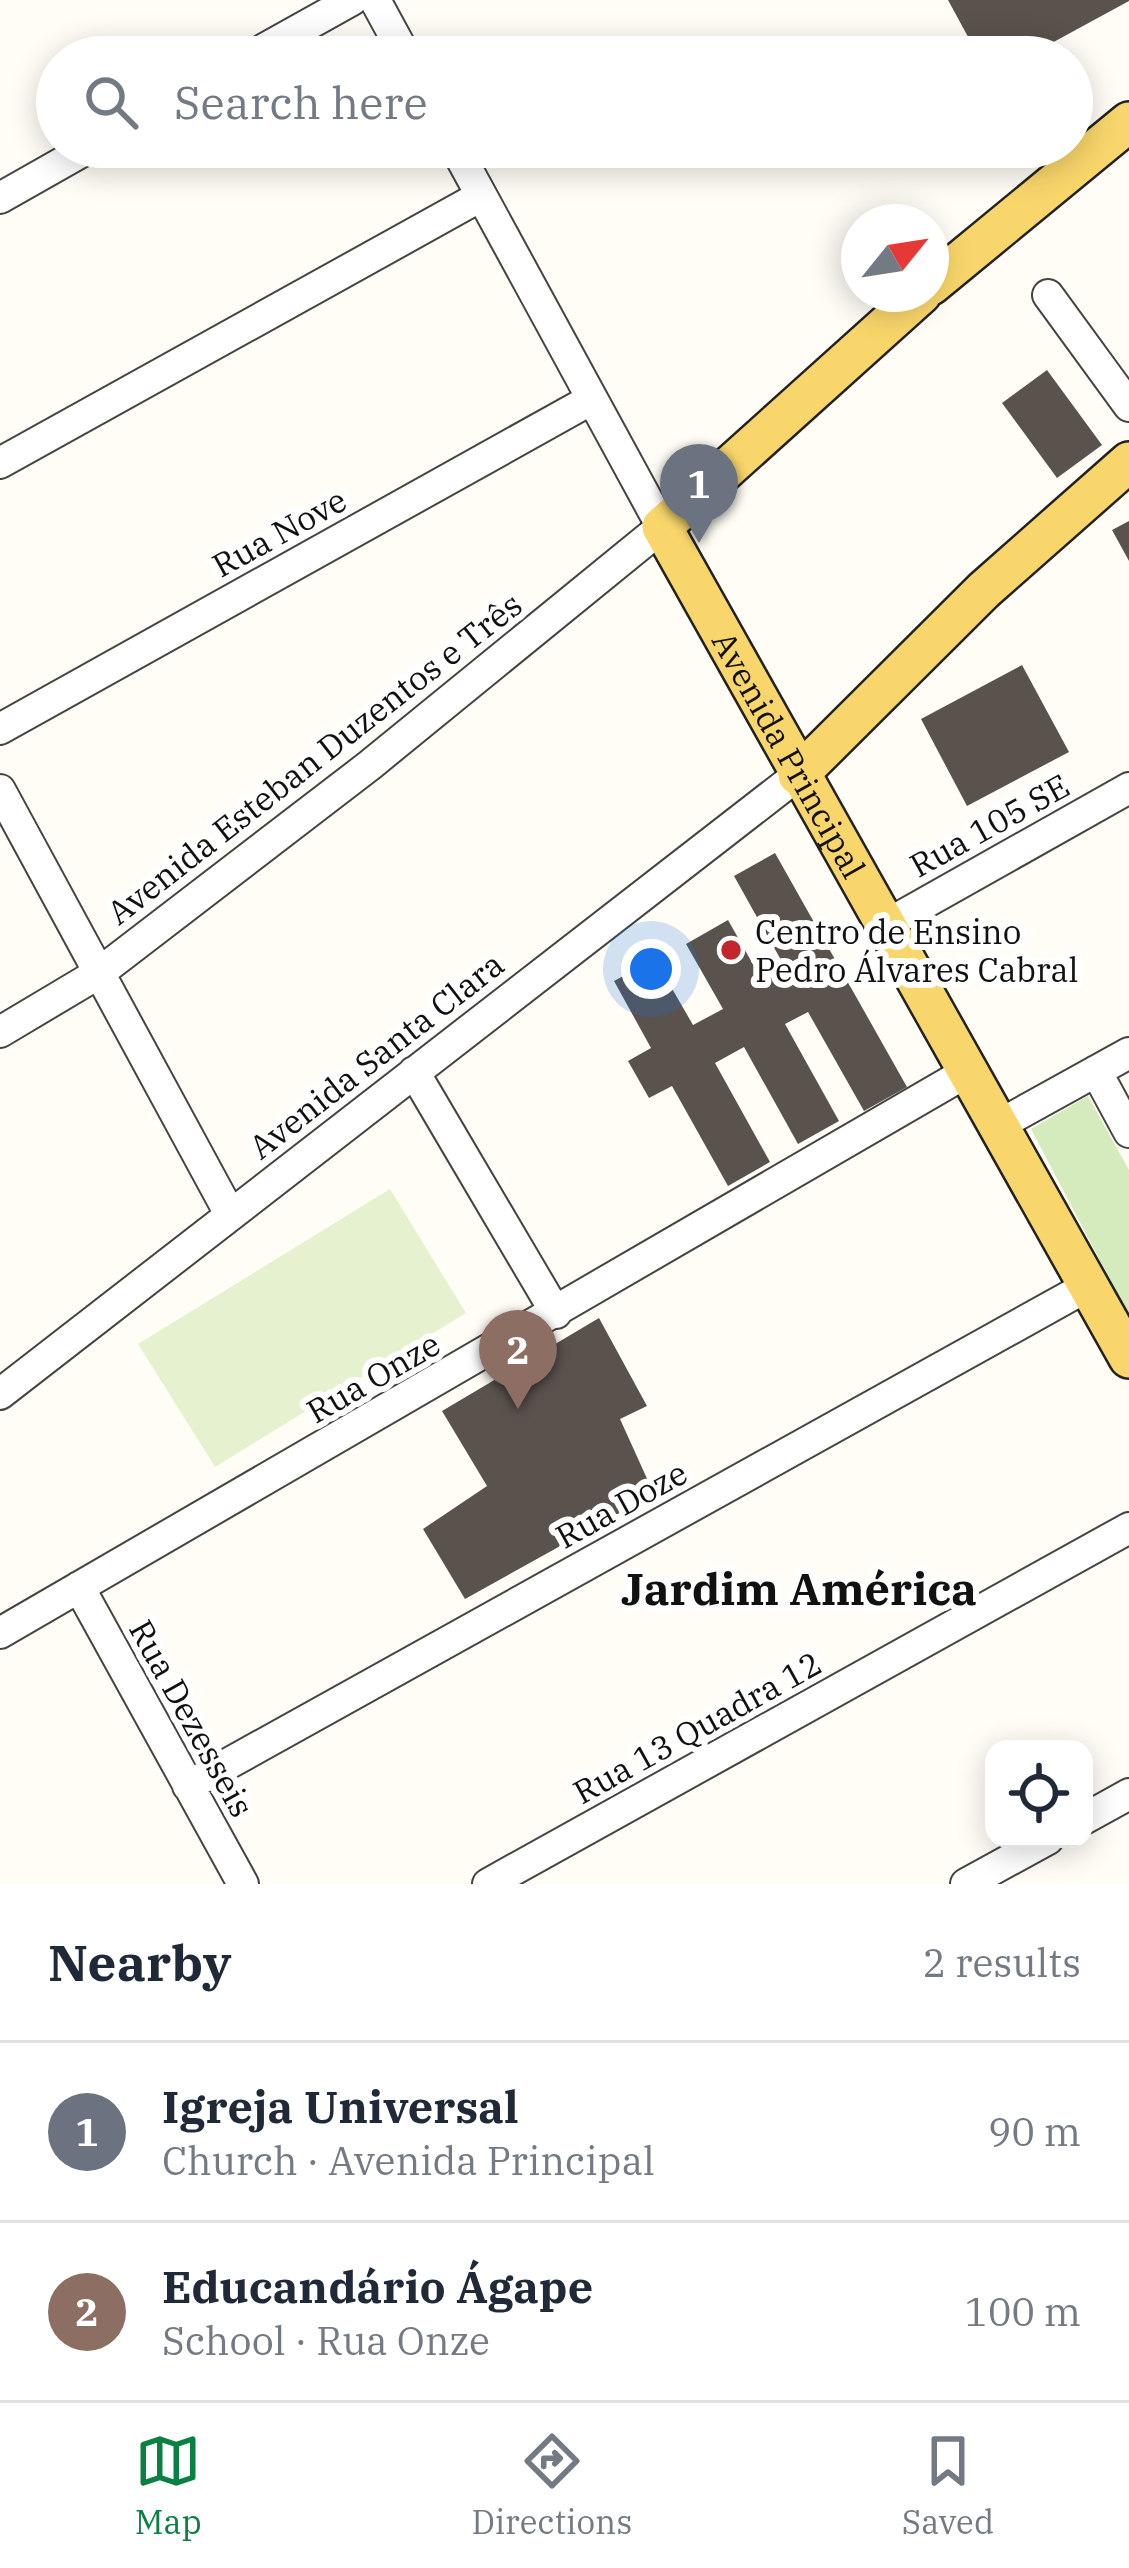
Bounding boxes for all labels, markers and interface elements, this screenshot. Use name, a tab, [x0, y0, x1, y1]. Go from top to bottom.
search box	[36, 36, 1093, 168]
icon: search	[78, 69, 144, 135]
text: Search here	[174, 73, 428, 131]
north arrow	[841, 204, 949, 312]
pin: 1	[660, 444, 738, 543]
street label: Rua Nove	[204, 478, 354, 586]
street label: Avenida Esteban Duzentos e Três	[98, 583, 530, 933]
street label: Avenida Principal	[703, 623, 876, 885]
street label: Rua 105 SE	[902, 764, 1076, 886]
place label: Centro de Ensino Pedro Álvares Cabral	[755, 910, 1078, 991]
marker: Centro de Ensino Pedro Álvares Cabral	[718, 937, 744, 963]
your location	[621, 939, 681, 999]
street label: Avenida Santa Clara	[240, 942, 512, 1168]
pin: 2	[479, 1310, 557, 1409]
street label: Rua Onze	[299, 1322, 447, 1432]
street label: Rua Doze	[548, 1450, 694, 1558]
district label: Jardim América	[621, 1559, 977, 1617]
street label: Rua Dezesseis	[120, 1612, 264, 1824]
street label: Rua 13 Quadra 12	[565, 1641, 829, 1813]
map controls	[985, 1740, 1093, 1848]
button: locate	[985, 1740, 1093, 1848]
text: Nearby	[48, 1929, 232, 1995]
text: 2 results	[923, 1937, 1081, 1988]
text: Igreja Universal	[162, 2077, 519, 2135]
text: 1	[75, 2106, 99, 2157]
text: 90 m	[988, 2106, 1081, 2157]
text: Church · Avenida Principal	[162, 2135, 655, 2186]
text: Educandário Ágape	[162, 2257, 593, 2315]
text: 2	[75, 2286, 99, 2337]
text: 100 m	[965, 2286, 1081, 2337]
text: School · Rua Onze	[162, 2315, 490, 2366]
tab: Map	[135, 2428, 202, 2543]
tab: Directions	[471, 2428, 632, 2543]
tab: Saved	[902, 2428, 994, 2543]

